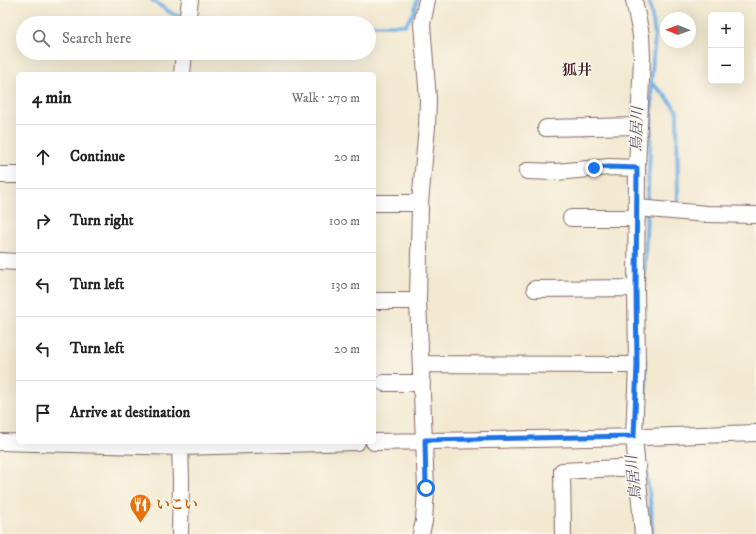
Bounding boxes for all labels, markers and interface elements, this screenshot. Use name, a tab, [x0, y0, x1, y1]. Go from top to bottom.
north arrow	[660, 12, 696, 48]
map controls	[708, 12, 744, 84]
button: +	[708, 12, 744, 48]
search box	[16, 16, 376, 60]
icon: search	[30, 27, 52, 49]
text: Search here	[62, 29, 131, 48]
button: −	[708, 48, 744, 84]
district label: 狐井	[562, 61, 592, 80]
text: 4 min	[32, 87, 71, 109]
text: Walk · 270 m	[292, 90, 360, 106]
water label: 鳥居川	[627, 104, 647, 152]
icon: ahead	[32, 146, 54, 168]
text: Continue	[70, 147, 125, 166]
text: 20 m	[334, 149, 360, 165]
route end	[585, 159, 603, 177]
icon: right	[32, 210, 54, 232]
text: Turn right	[70, 211, 133, 230]
text: 100 m	[329, 213, 360, 229]
icon: left	[32, 274, 54, 296]
text: Turn left	[70, 275, 124, 294]
text: 130 m	[331, 277, 360, 293]
icon: left	[32, 338, 54, 360]
text: Turn left	[70, 339, 124, 358]
text: 20 m	[334, 341, 360, 357]
icon: arrive	[32, 402, 54, 424]
text: Arrive at destination	[70, 403, 190, 422]
water label: 鳥居川	[622, 453, 646, 501]
route start	[417, 479, 435, 497]
restaurant icon: いこい	[127, 492, 153, 525]
place label: いこい	[156, 496, 198, 514]

